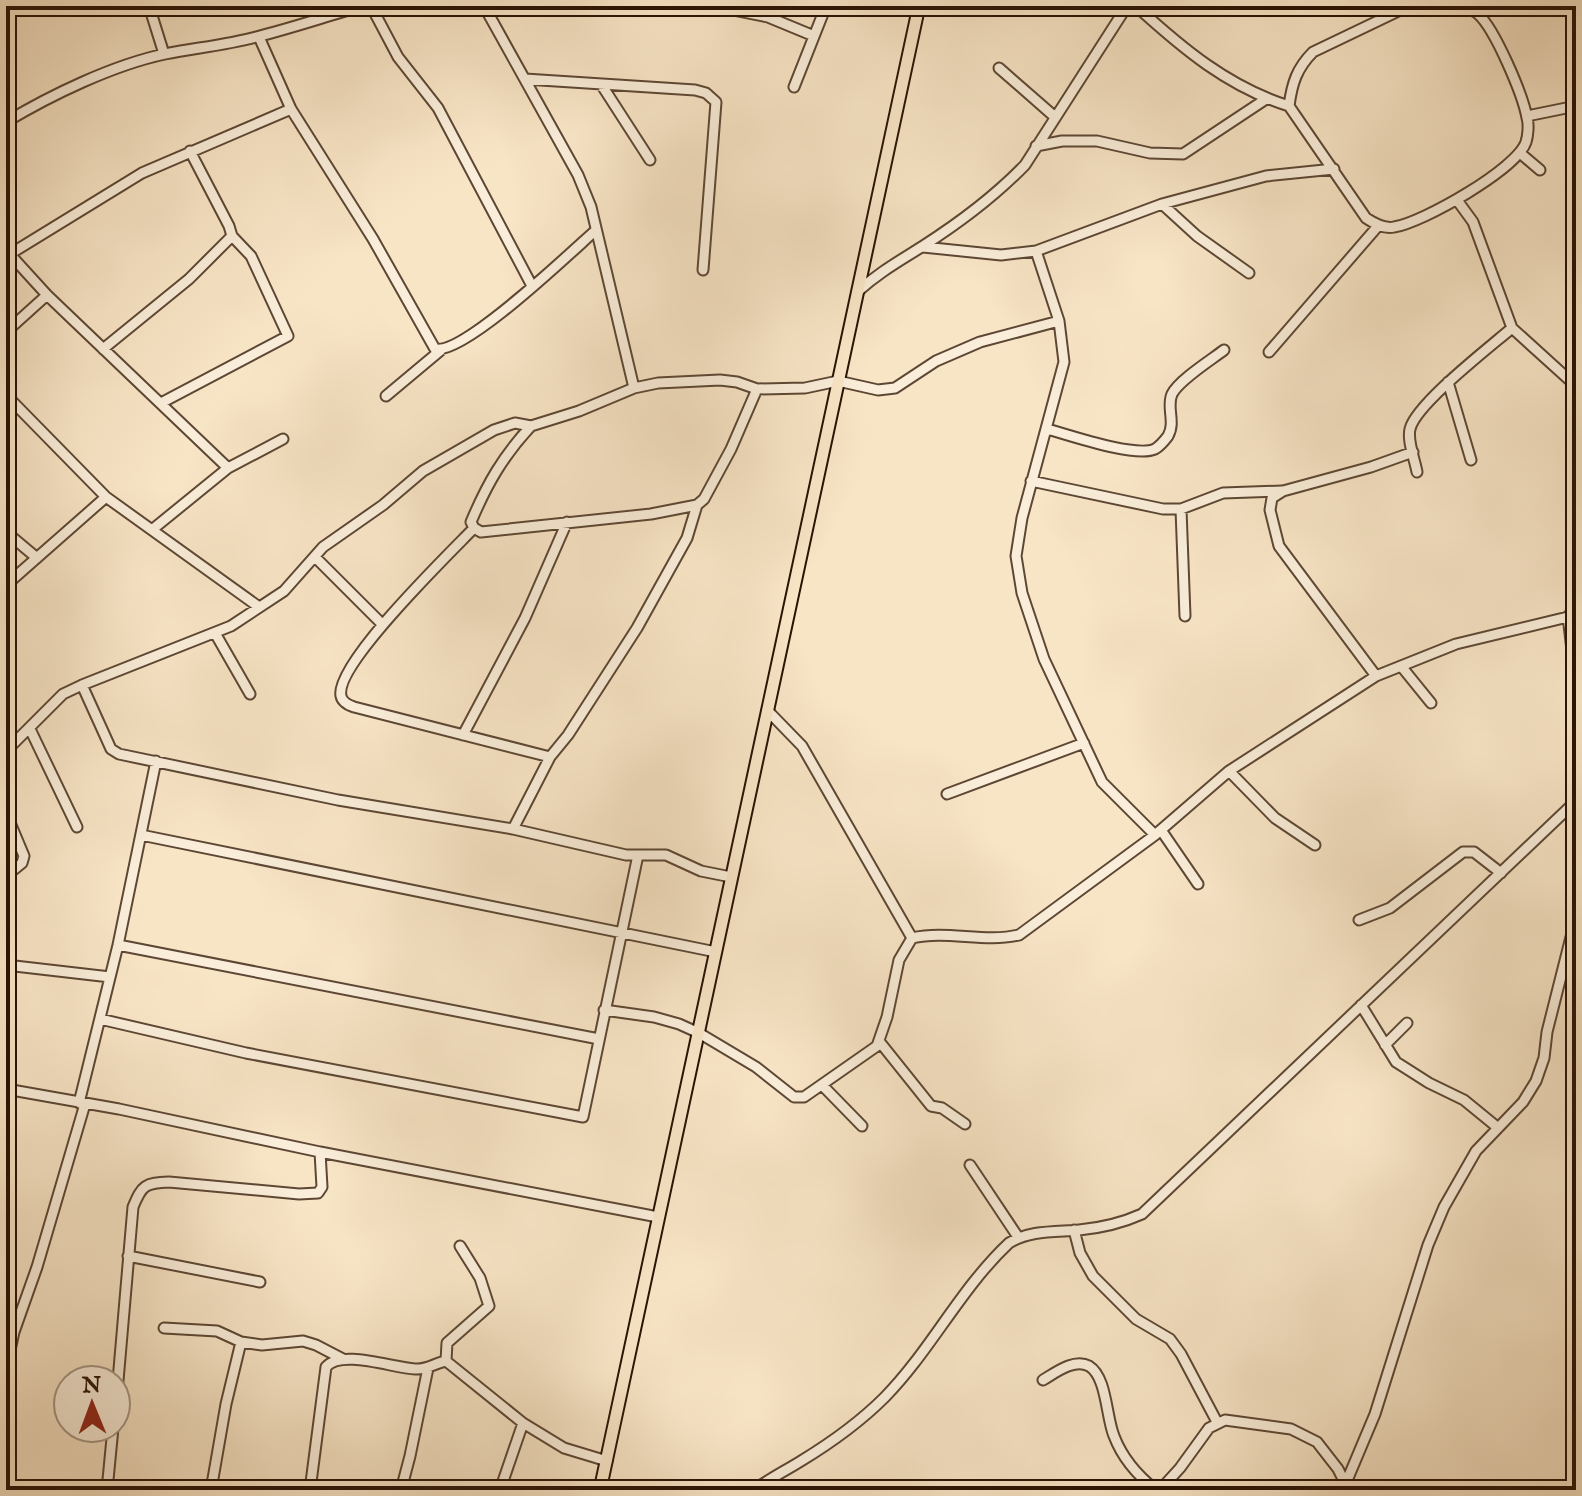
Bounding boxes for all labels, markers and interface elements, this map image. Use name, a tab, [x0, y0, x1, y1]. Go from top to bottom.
north arrow	[52, 1364, 132, 1444]
text: N	[81, 1372, 101, 1400]

